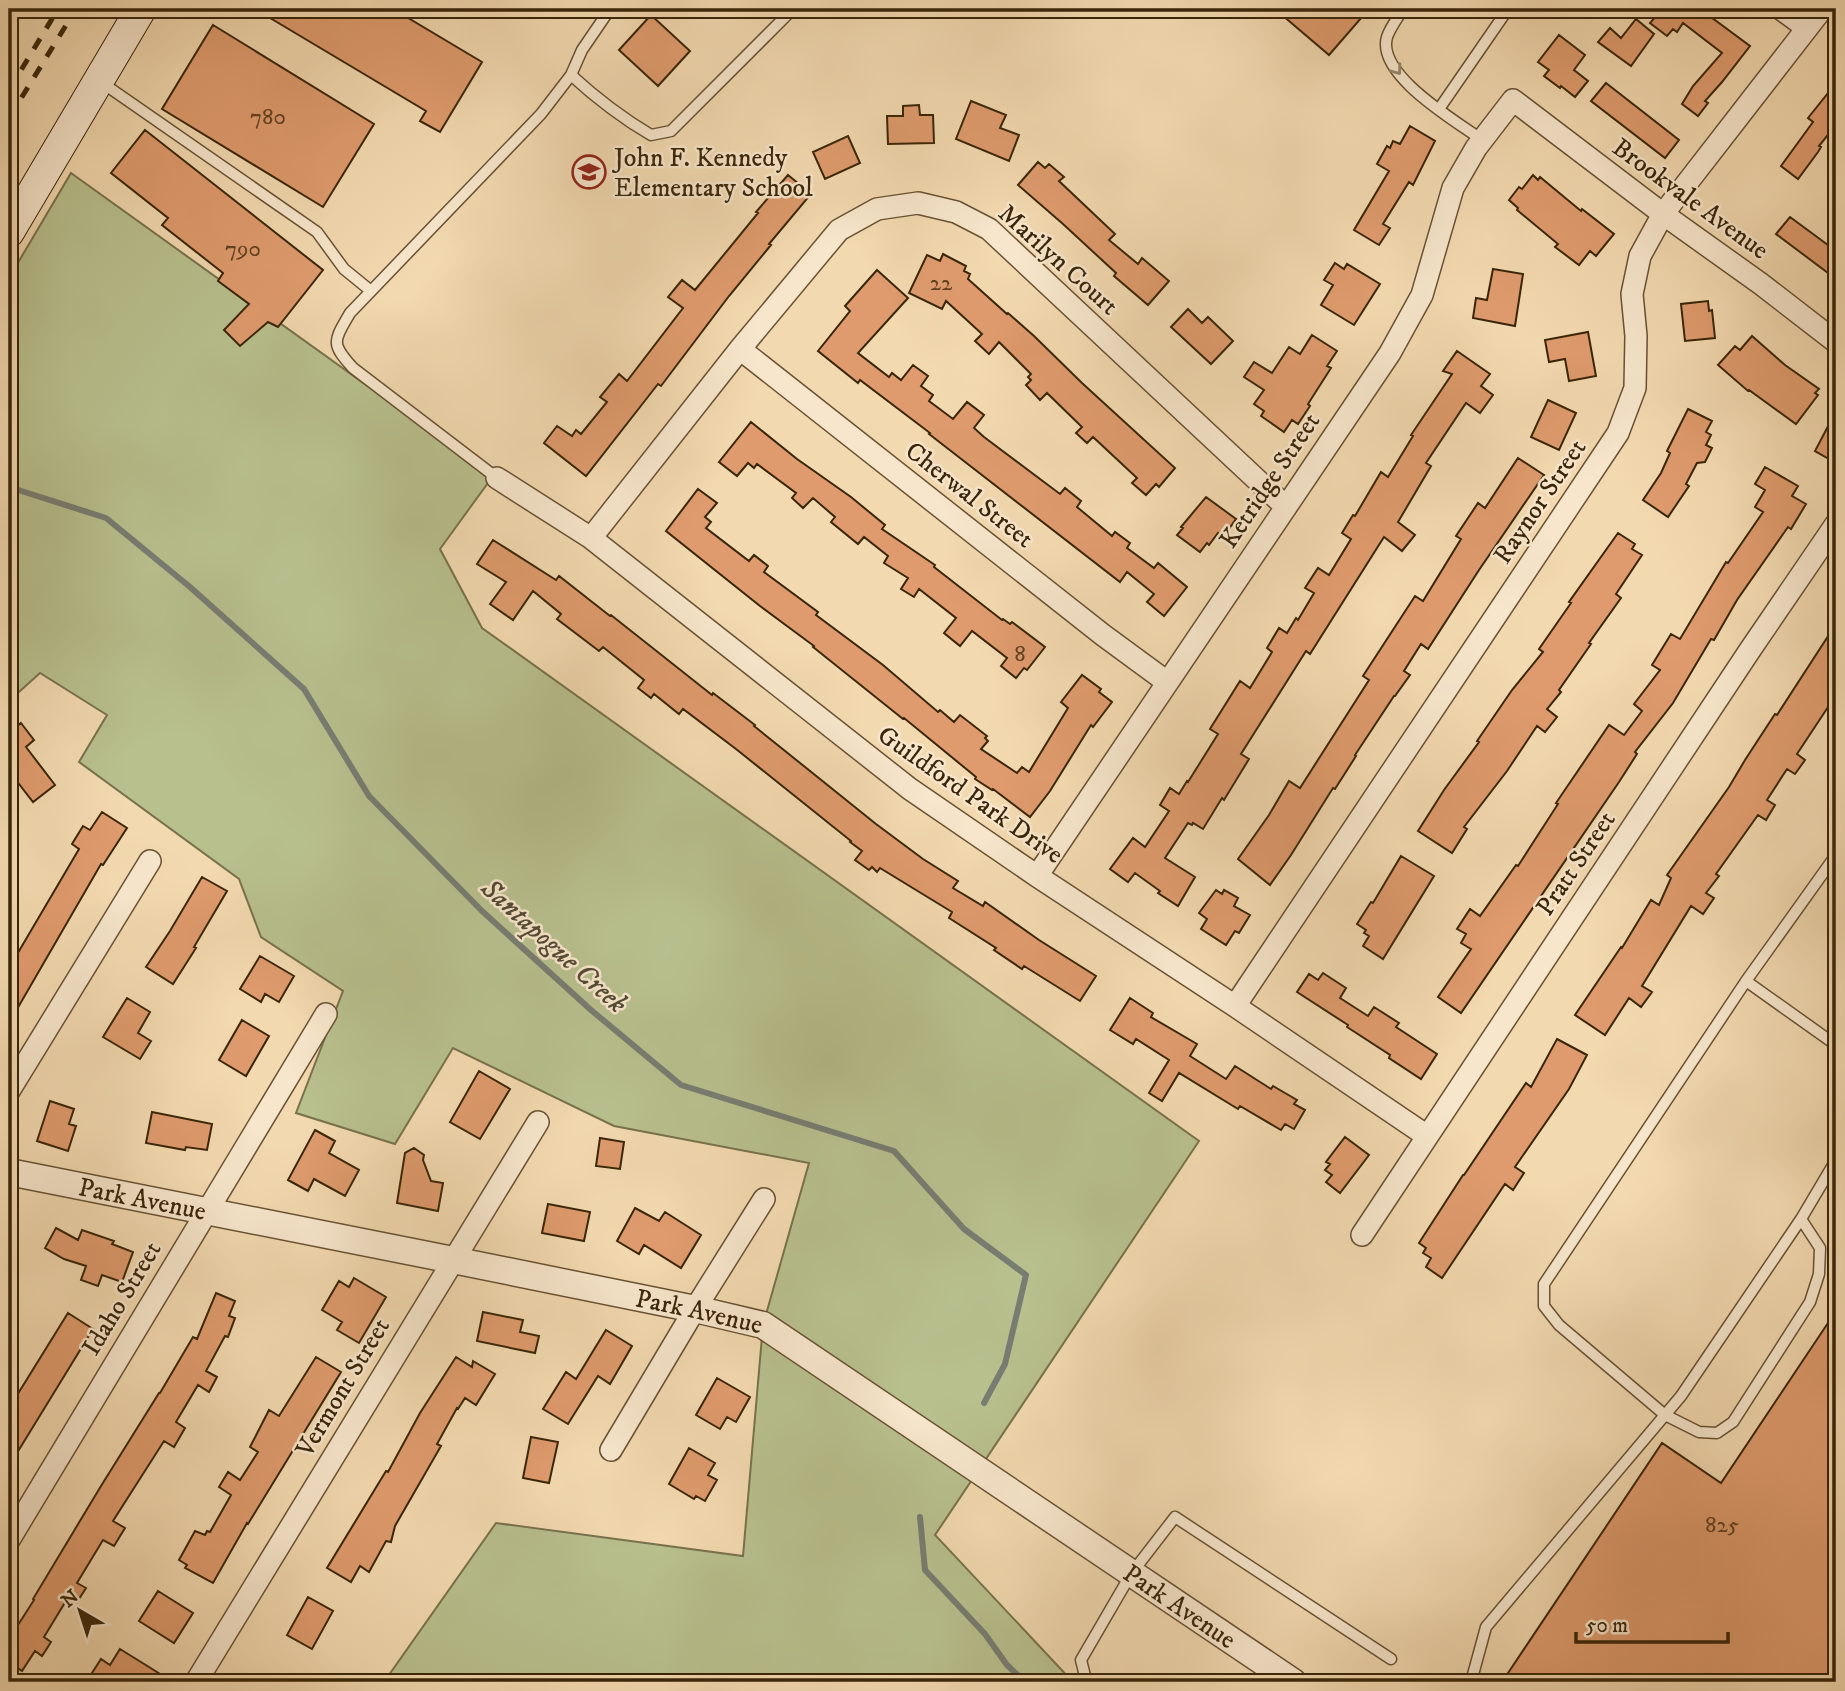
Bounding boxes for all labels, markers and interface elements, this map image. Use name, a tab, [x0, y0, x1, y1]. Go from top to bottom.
one-way arrow	[1389, 62, 1401, 74]
house number: 780	[250, 103, 286, 132]
street label: Brookvale Avenue	[1605, 131, 1775, 267]
place label: John F. Kennedy Elementary School	[612, 142, 813, 205]
school or university icon: John F. Kennedy Elementary School	[570, 153, 608, 191]
street label: Marilyn Court	[991, 197, 1125, 323]
house number: 790	[225, 235, 261, 264]
house number: 22	[930, 269, 953, 298]
street label: Ketridge Street	[1213, 407, 1328, 555]
street label: Raynor Street	[1486, 433, 1594, 570]
street label: Cherwal Street	[898, 435, 1040, 556]
house number: 8	[1014, 640, 1026, 669]
street label: Guildford Park Drive	[871, 719, 1069, 872]
street label: Pratt Street	[1529, 805, 1623, 923]
water label: Santapogue Creek	[473, 871, 635, 1021]
street label: Park Avenue	[76, 1171, 209, 1229]
street label: Idaho Street	[75, 1236, 169, 1362]
street label: Park Avenue	[632, 1282, 766, 1342]
street label: Vermont Street	[288, 1312, 398, 1464]
house number: 825	[1705, 1511, 1739, 1540]
street label: Park Avenue	[1116, 1557, 1242, 1657]
north arrow	[46, 1576, 116, 1646]
text: N	[57, 1585, 84, 1613]
scale bar	[1576, 1600, 1728, 1644]
text: 50 m	[1586, 1613, 1628, 1639]

